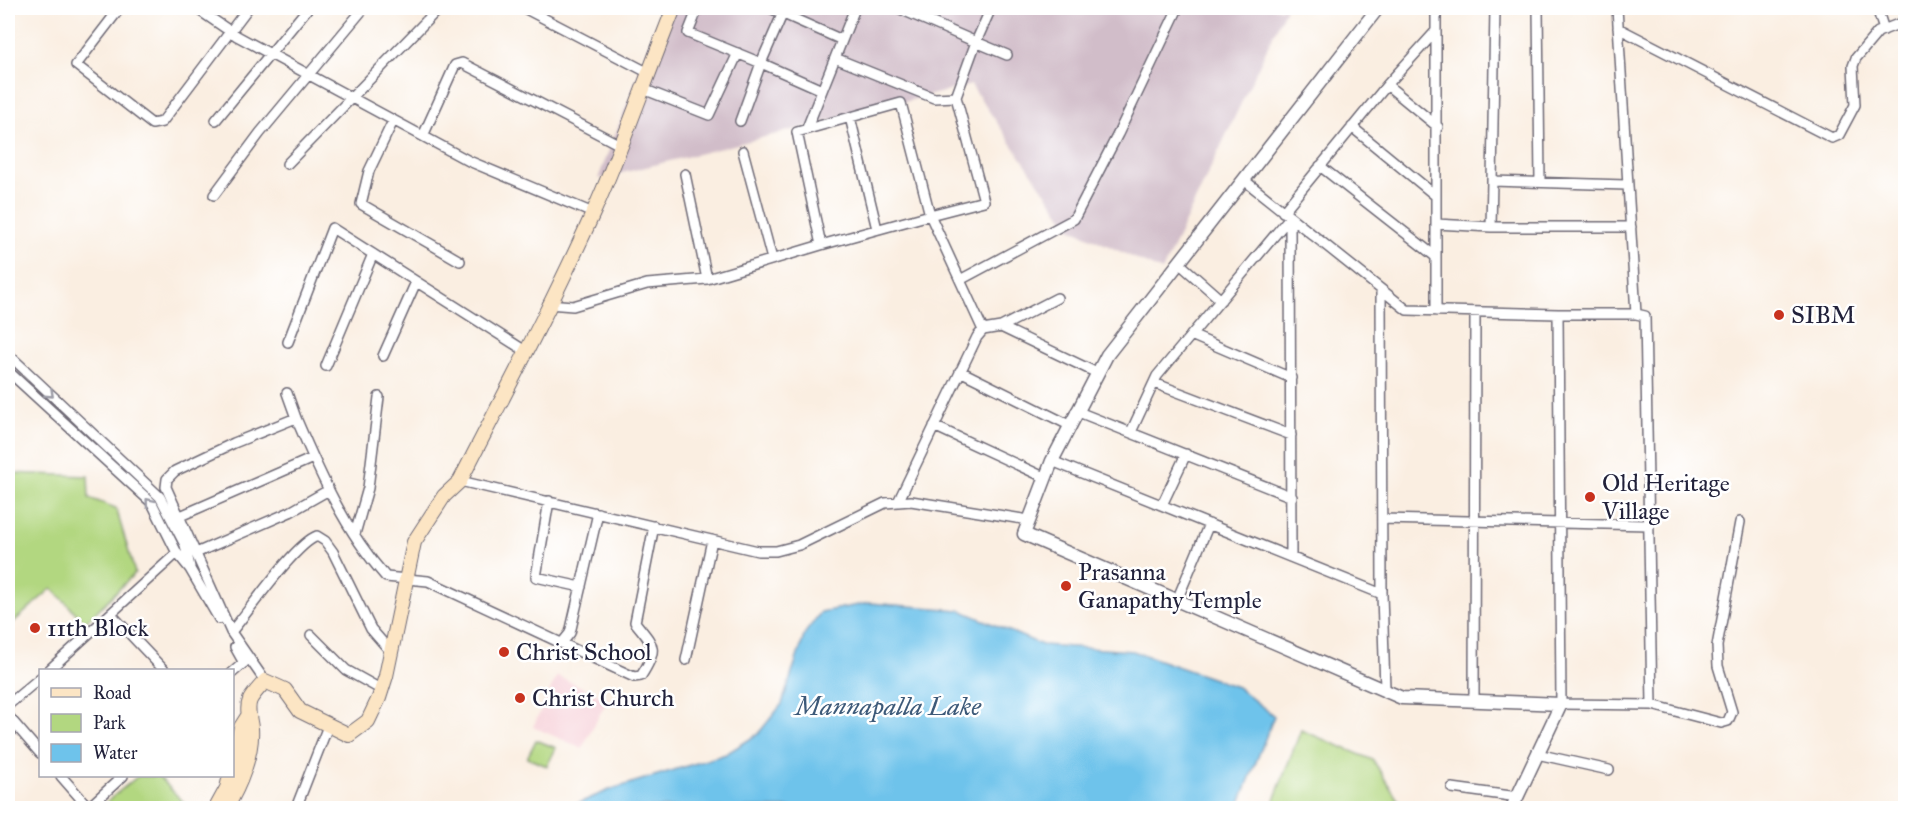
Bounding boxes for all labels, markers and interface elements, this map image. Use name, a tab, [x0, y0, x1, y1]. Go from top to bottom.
place label: SIBM	[1791, 300, 1856, 330]
marker: SIBM	[1772, 308, 1786, 322]
one-way arrow	[43, 387, 54, 398]
place label: Old Heritage Village	[1601, 468, 1730, 526]
marker: Old Heritage Village	[1583, 490, 1597, 504]
one-way arrow	[145, 498, 156, 509]
place label: Prasanna Ganapathy Temple	[1078, 557, 1262, 615]
marker: Prasanna Ganapathy Temple	[1059, 579, 1073, 593]
place label: 11th Block	[47, 613, 150, 643]
marker: 11th Block	[28, 621, 42, 635]
place label: Christ School	[516, 637, 652, 667]
marker: Christ School	[497, 645, 511, 659]
legend	[39, 669, 234, 777]
text: Road	[93, 682, 131, 704]
place label: Christ Church	[532, 683, 674, 713]
water label: Mannapalla Lake	[792, 690, 982, 723]
marker: Christ Church	[513, 691, 527, 705]
text: Park	[93, 712, 126, 734]
text: Water	[93, 742, 138, 764]

